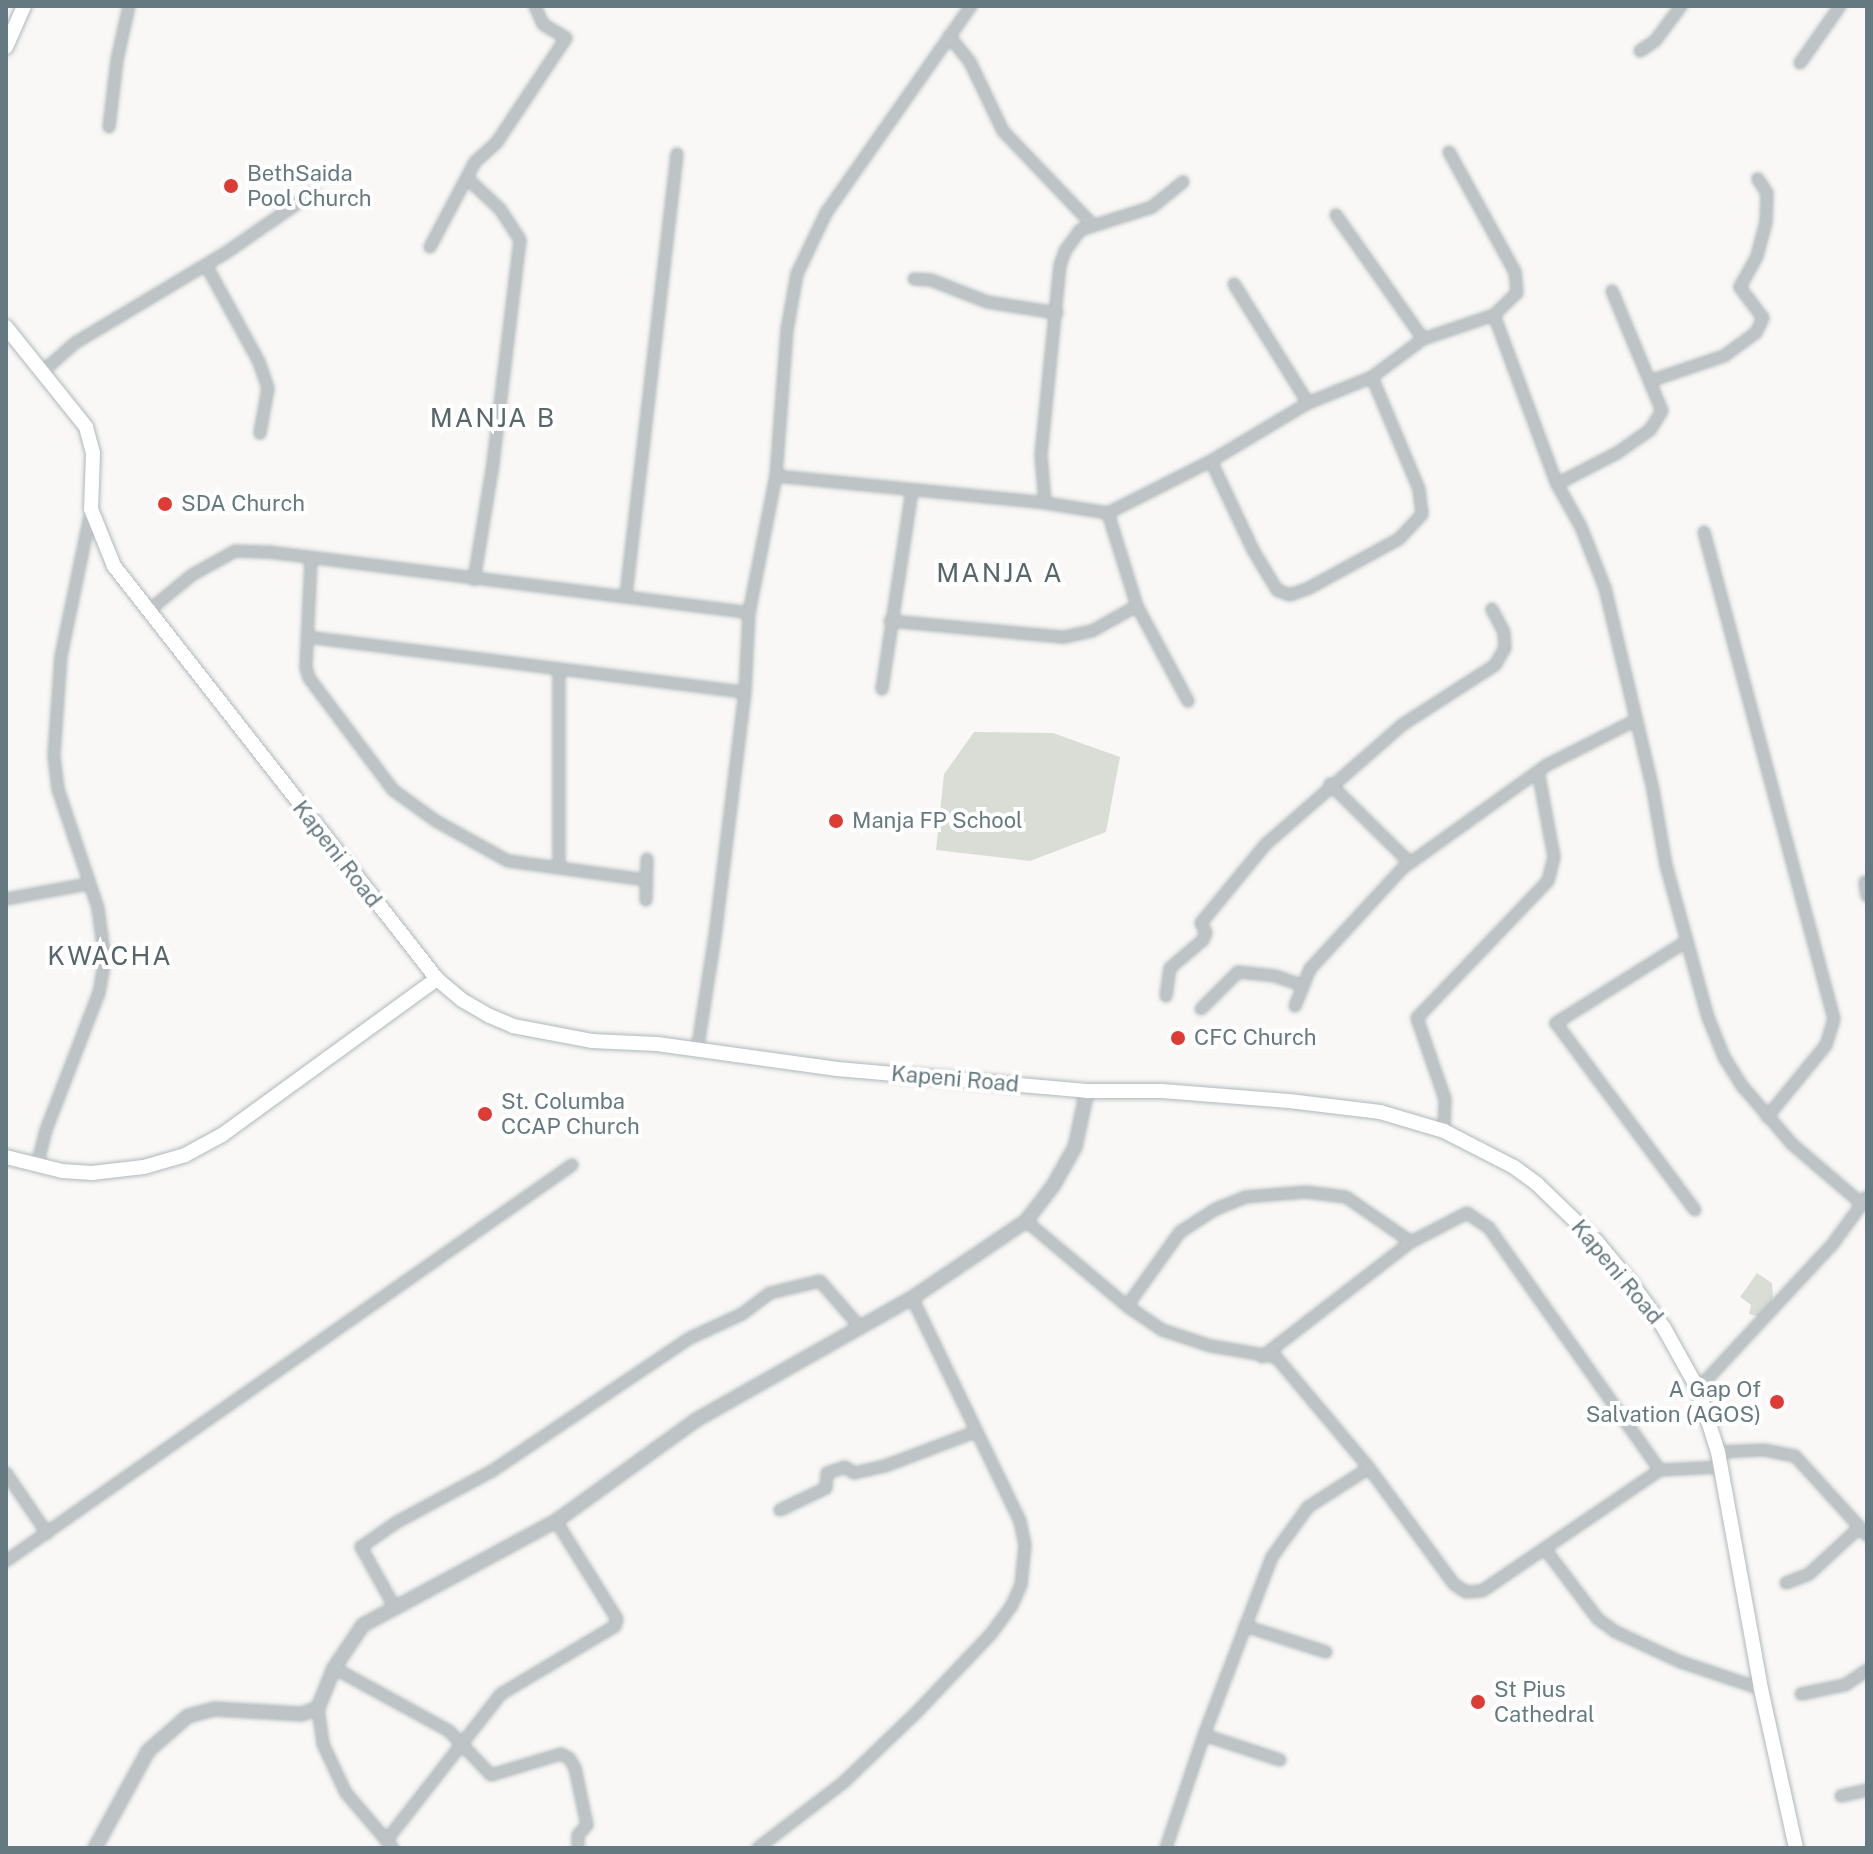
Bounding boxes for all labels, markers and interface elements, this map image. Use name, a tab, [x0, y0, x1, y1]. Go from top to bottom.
place label: BethSaida Pool Church	[247, 160, 371, 212]
marker: BethSaida Pool Church	[222, 177, 240, 195]
district label: MANJA B	[430, 402, 556, 434]
place label: SDA Church	[181, 491, 305, 517]
marker: SDA Church	[156, 495, 174, 513]
district label: MANJA A	[936, 557, 1064, 589]
street label: Kapeni Road	[287, 795, 387, 913]
place label: Manja FP School	[852, 808, 1023, 834]
marker: Manja FP School	[827, 812, 845, 830]
district label: KWACHA	[47, 940, 173, 972]
place label: CFC Church	[1194, 1025, 1316, 1051]
marker: CFC Church	[1169, 1029, 1187, 1047]
street label: Kapeni Road	[890, 1060, 1020, 1098]
place label: St. Columba CCAP Church	[501, 1088, 640, 1140]
marker: St. Columba CCAP Church	[476, 1105, 494, 1123]
street label: Kapeni Road	[1566, 1214, 1668, 1330]
place label: A Gap Of Salvation (AGOS)	[1586, 1376, 1761, 1428]
marker: A Gap Of Salvation (AGOS)	[1768, 1393, 1786, 1411]
place label: St Pius Cathedral	[1494, 1676, 1595, 1728]
marker: St Pius Cathedral	[1469, 1693, 1487, 1711]

